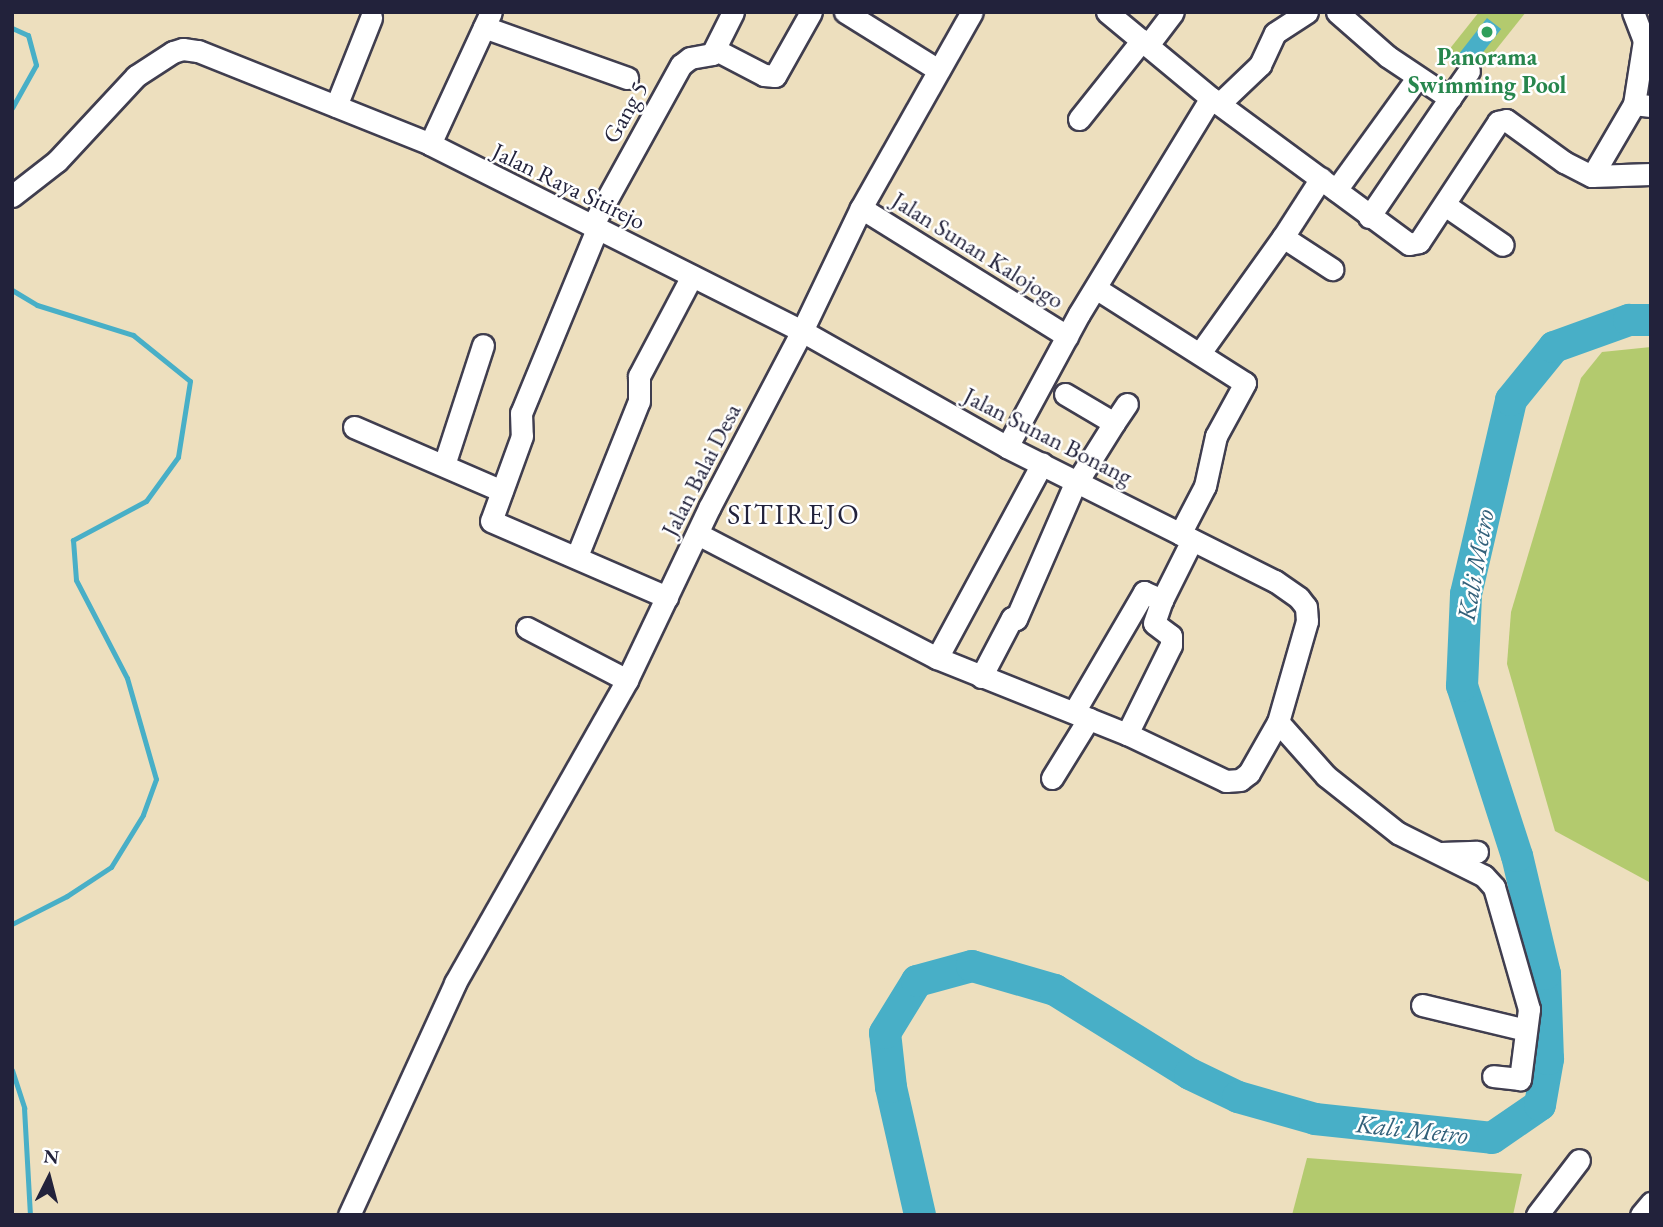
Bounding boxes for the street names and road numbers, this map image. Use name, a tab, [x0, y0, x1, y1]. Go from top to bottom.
street label: Gang 5	[596, 76, 654, 148]
street label: Jalan Raya Sitirejo	[488, 137, 650, 235]
street label: Jalan Sunan Kalojogo	[887, 186, 1069, 314]
street label: Jalan Sunan Bonang	[959, 381, 1137, 491]
street label: Jalan Balai Desa	[655, 399, 747, 541]

